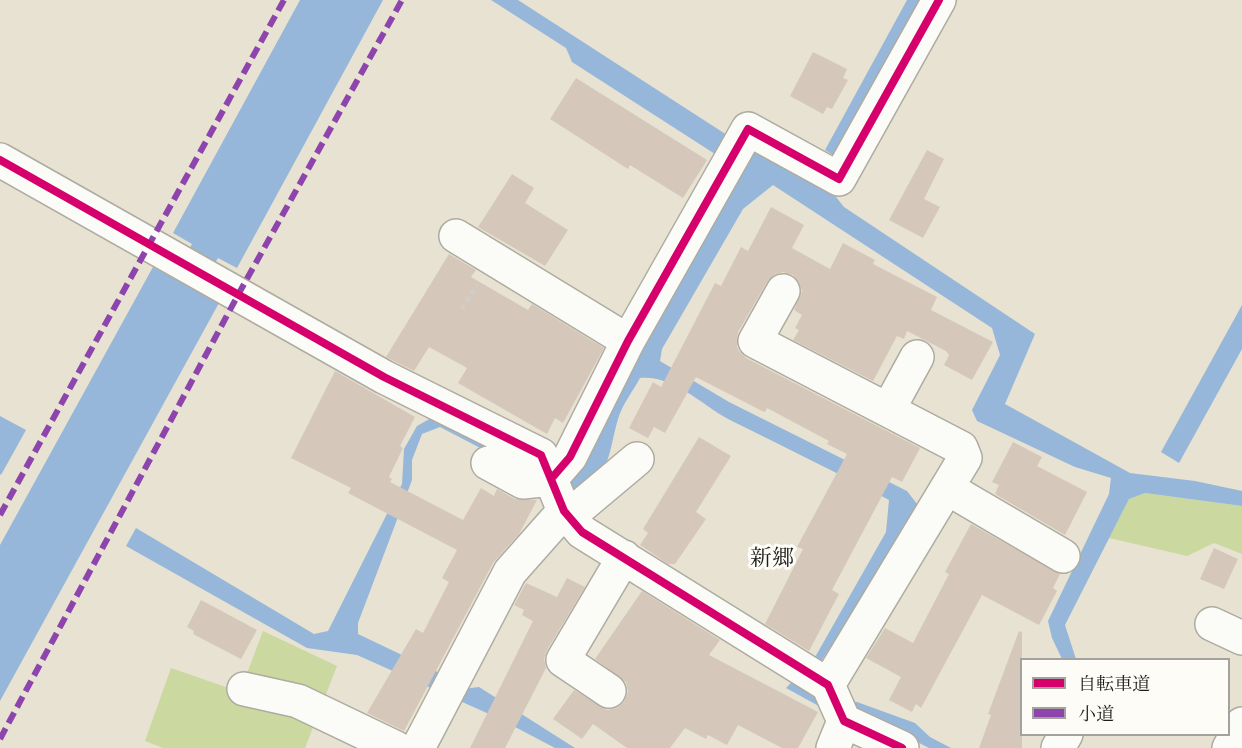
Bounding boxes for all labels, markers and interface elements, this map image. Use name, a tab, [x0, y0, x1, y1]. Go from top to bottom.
district label: 新郷	[750, 548, 794, 574]
legend	[1020, 658, 1230, 736]
text: 自転車道	[1078, 673, 1150, 698]
text: 小道	[1078, 703, 1114, 728]

